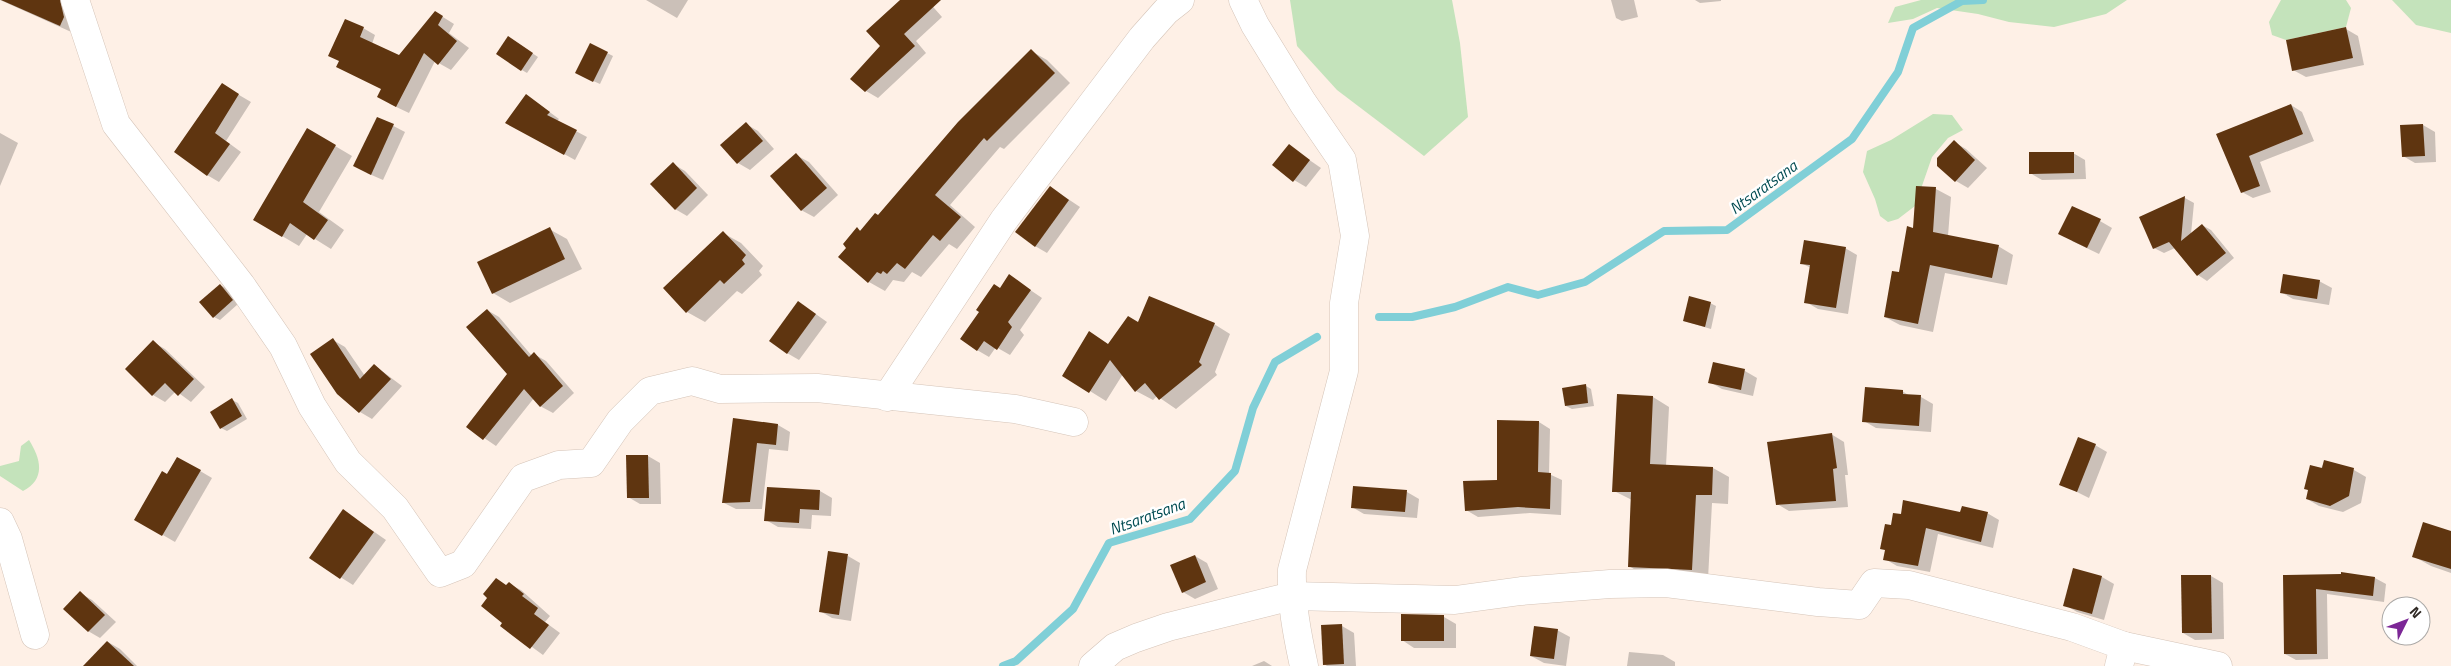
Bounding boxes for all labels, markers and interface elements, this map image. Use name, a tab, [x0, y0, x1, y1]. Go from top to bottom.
water label: Ntsaratsana	[1724, 154, 1803, 220]
water label: Ntsaratsana	[1106, 491, 1189, 541]
north arrow	[2381, 596, 2431, 646]
text: N	[2405, 601, 2427, 623]

